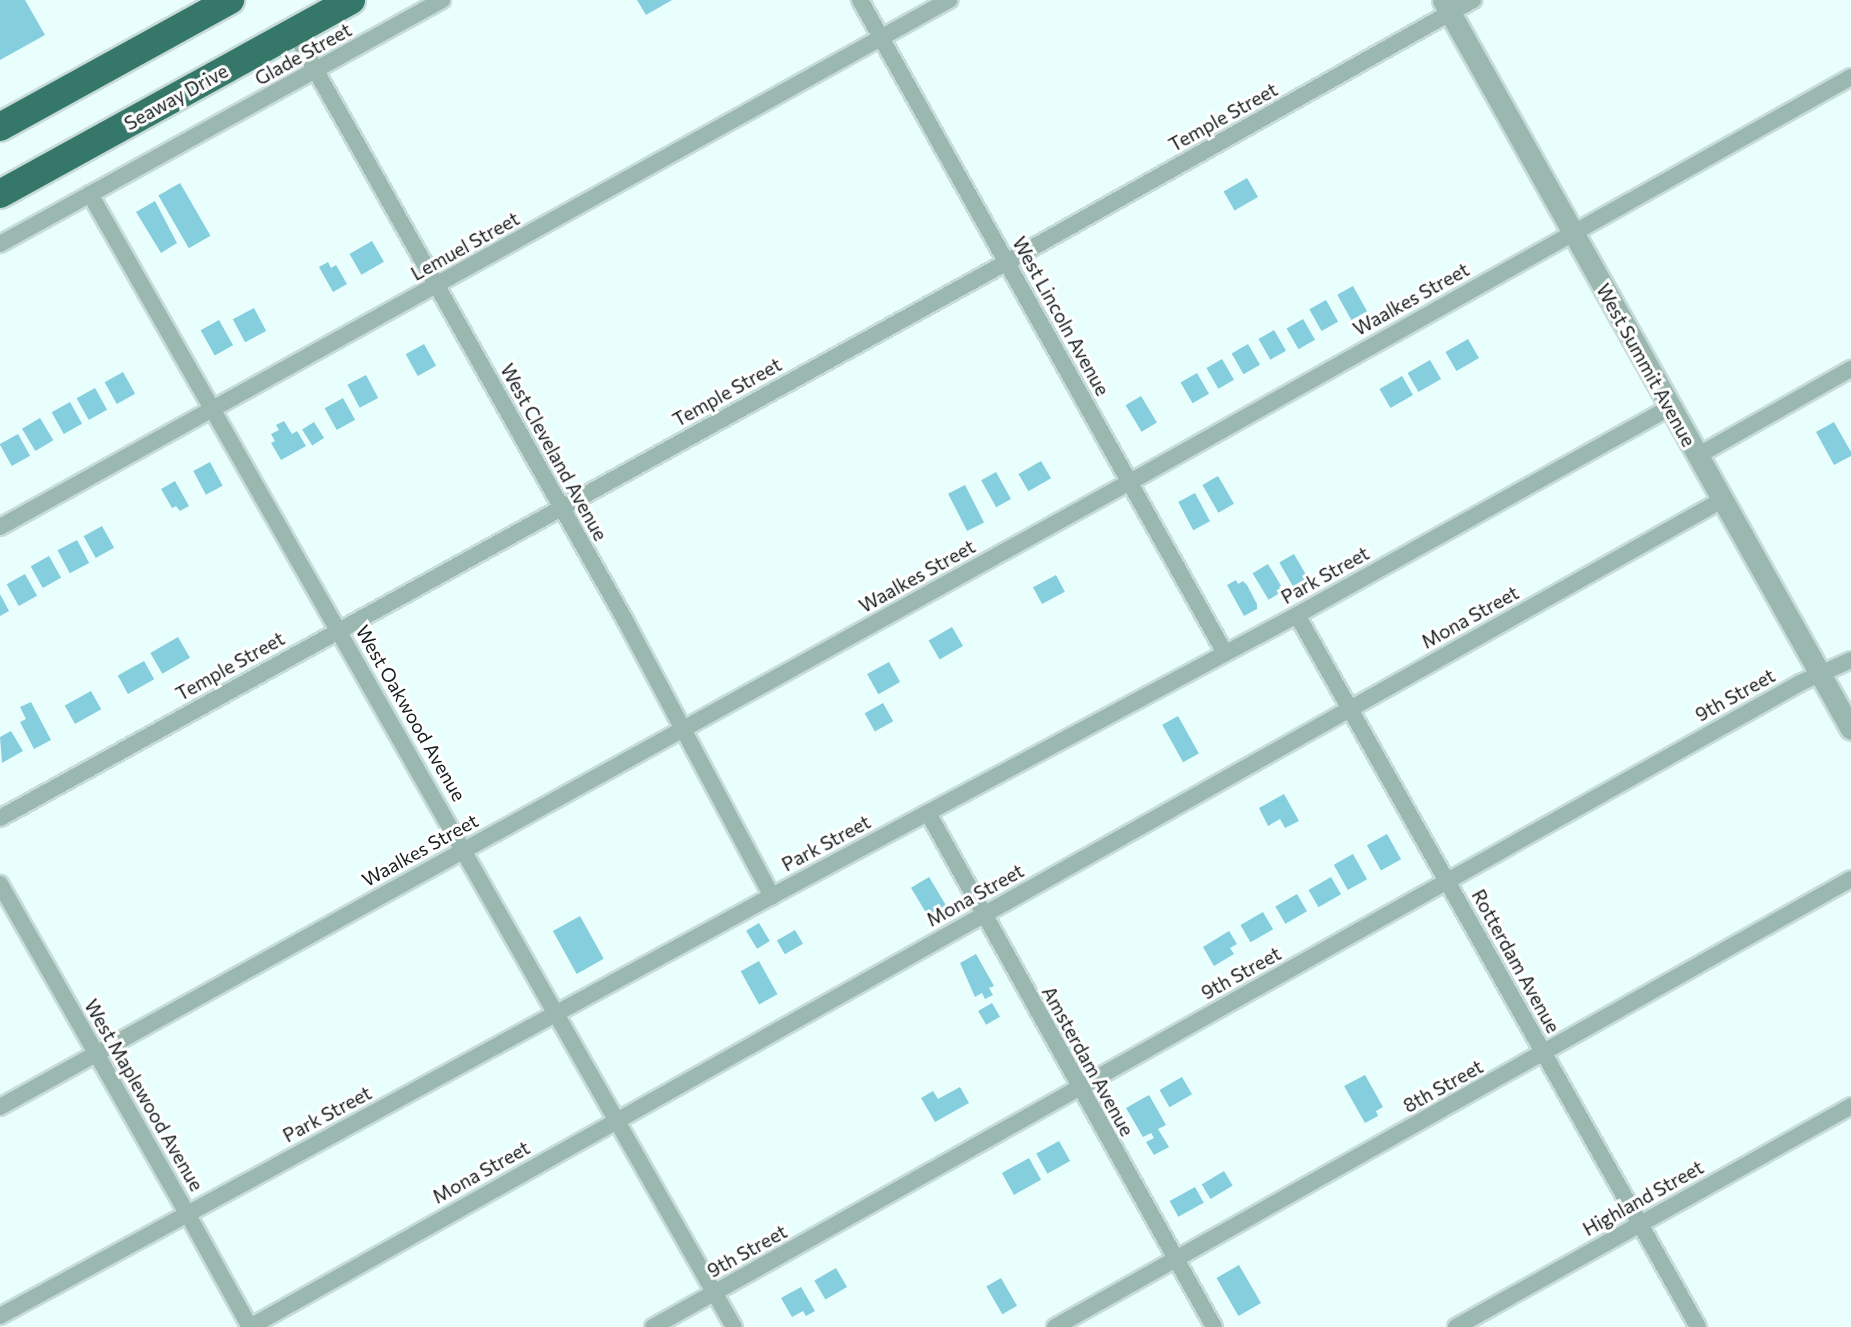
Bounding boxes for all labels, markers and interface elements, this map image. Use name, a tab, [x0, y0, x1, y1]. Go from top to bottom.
street label: Glade Street	[251, 18, 355, 90]
street label: Seaway Drive	[120, 59, 232, 135]
street label: Temple Street	[1165, 78, 1281, 156]
street label: Lemuel Street	[407, 207, 523, 285]
street label: West Lincoln Avenue	[1008, 233, 1114, 399]
street label: Waalkes Street	[1349, 258, 1473, 340]
street label: West Summit Avenue	[1592, 280, 1700, 450]
street label: Temple Street	[669, 353, 785, 431]
street label: West Cleveland Avenue	[496, 360, 612, 544]
street label: Waalkes Street	[855, 535, 979, 617]
street label: Park Street	[1277, 541, 1373, 609]
street label: Mona Street	[1417, 581, 1523, 653]
street label: West Oakwood Avenue	[351, 621, 471, 805]
street label: Temple Street	[172, 627, 288, 705]
street label: 9th Street	[1691, 664, 1779, 726]
street label: Waalkes Street	[358, 809, 482, 891]
street label: Park Street	[778, 810, 874, 876]
street label: Mona Street	[922, 859, 1028, 931]
street label: Rotterdam Avenue	[1467, 885, 1565, 1037]
street label: 9th Street	[1197, 942, 1285, 1004]
street label: Amsterdam Avenue	[1037, 982, 1139, 1140]
street label: West Maplewood Avenue	[80, 995, 208, 1195]
street label: 8th Street	[1399, 1055, 1487, 1117]
street label: Park Street	[279, 1081, 375, 1147]
street label: Mona Street	[428, 1136, 534, 1208]
street label: Highland Street	[1579, 1155, 1707, 1241]
street label: 9th Street	[703, 1220, 791, 1282]

